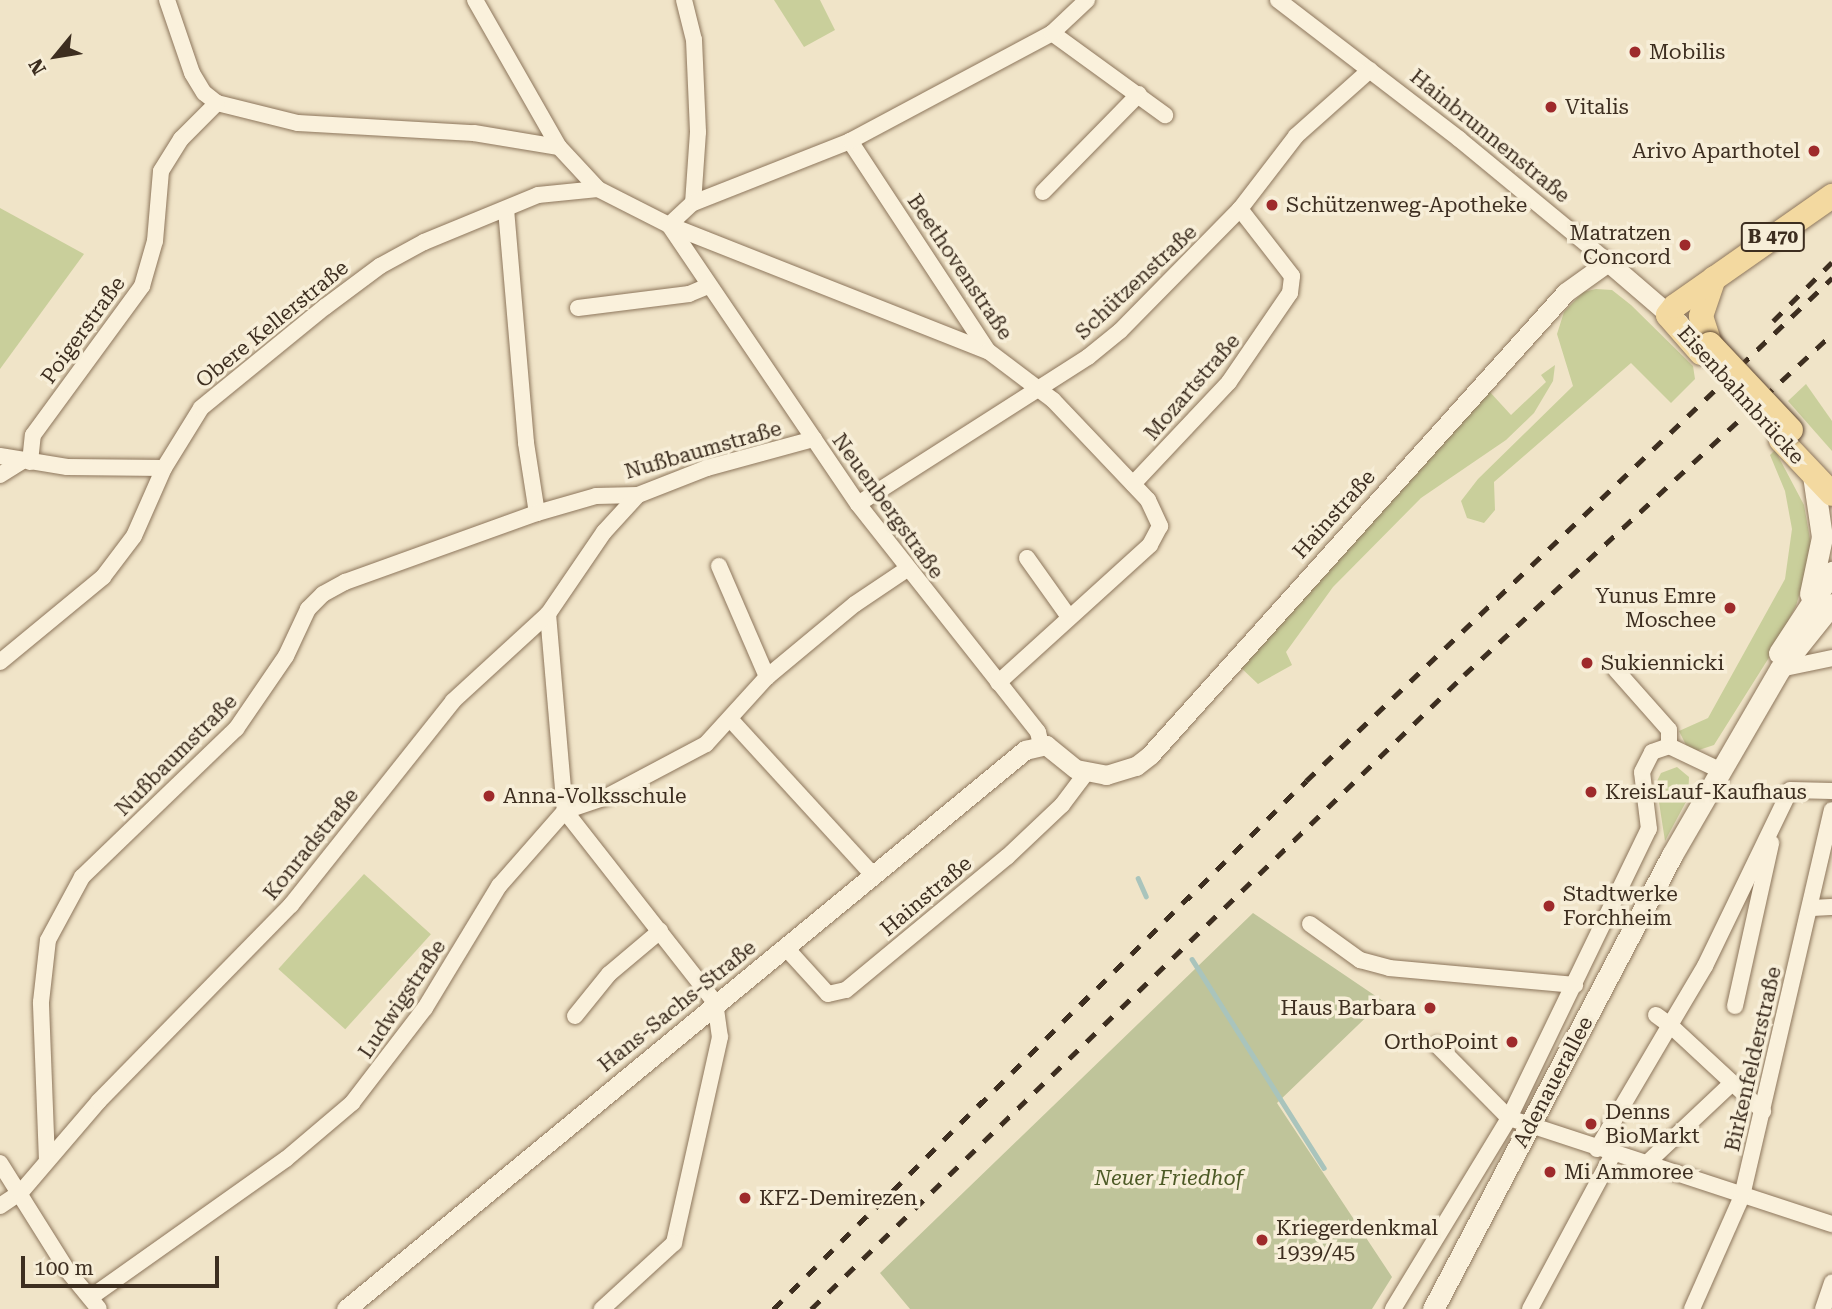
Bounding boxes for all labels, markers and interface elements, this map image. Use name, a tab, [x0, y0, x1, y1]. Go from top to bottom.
north arrow	[21, 21, 91, 91]
place label: Mobilis	[1649, 39, 1725, 65]
marker: Mobilis	[1627, 44, 1643, 60]
text: N	[24, 55, 51, 79]
street label: Hainbrunnenstraße	[1405, 64, 1575, 208]
place label: Vitalis	[1565, 94, 1629, 120]
marker: Vitalis	[1543, 99, 1559, 115]
place label: Arivo Aparthotel	[1632, 138, 1800, 164]
marker: Arivo Aparthotel	[1806, 143, 1822, 159]
street label: Beethovenstraße	[902, 189, 1018, 345]
place label: Schützenweg-Apotheke	[1286, 192, 1527, 218]
marker: Schützenweg-Apotheke	[1264, 197, 1280, 213]
street label: Schützenstraße	[1070, 219, 1202, 345]
place label: Matratzen Concord	[1570, 220, 1671, 270]
road number: B 470	[1740, 221, 1806, 252]
marker: Matratzen Concord	[1677, 237, 1693, 253]
street label: Obere Kellerstraße	[191, 255, 353, 393]
street label: Poigerstraße	[36, 271, 130, 389]
street label: Eisenbahnbrücke	[1672, 321, 1810, 469]
street label: Mozartstraße	[1139, 329, 1245, 445]
street label: Nußbaumstraße	[622, 416, 784, 484]
street label: Neuenbergstraße	[827, 428, 949, 584]
street label: Hainstraße	[1287, 464, 1381, 564]
place label: Yunus Emre Moschee	[1595, 583, 1716, 633]
marker: Yunus Emre Moschee	[1722, 600, 1738, 616]
place label: Sukiennicki	[1601, 650, 1724, 676]
marker: Sukiennicki	[1579, 655, 1595, 671]
street label: Nußbaumstraße	[110, 689, 242, 821]
place label: KreisLauf-Kaufhaus	[1605, 779, 1807, 805]
street label: Konradstraße	[258, 783, 364, 905]
place label: Anna-Volksschule	[503, 783, 687, 809]
marker: KreisLauf-Kaufhaus	[1583, 784, 1599, 800]
marker: Anna-Volksschule	[481, 788, 497, 804]
street label: Hainstraße	[875, 851, 977, 941]
place label: Stadtwerke Forchheim	[1563, 881, 1678, 931]
marker: Stadtwerke Forchheim	[1541, 898, 1557, 914]
street label: Ludwigstraße	[353, 935, 451, 1063]
street label: Hans-Sachs-Straße	[593, 935, 761, 1077]
street label: Birkenfelderstraße	[1719, 964, 1787, 1154]
place label: Haus Barbara	[1281, 995, 1416, 1021]
marker: Haus Barbara	[1422, 1000, 1438, 1016]
street label: Adenauerallee	[1508, 1012, 1598, 1152]
place label: OrthoPoint	[1384, 1029, 1498, 1055]
marker: OrthoPoint	[1504, 1034, 1520, 1050]
place label: Denns BioMarkt	[1605, 1099, 1700, 1149]
marker: Denns BioMarkt	[1583, 1116, 1599, 1132]
place label: Mi Ammoree	[1564, 1159, 1693, 1185]
marker: Mi Ammoree	[1542, 1164, 1558, 1180]
park label: Neuer Friedhof	[1095, 1165, 1243, 1191]
place label: KFZ-Demirezen	[759, 1185, 917, 1211]
marker: KFZ-Demirezen	[737, 1190, 753, 1206]
place label: Kriegerdenkmal 1939/45	[1276, 1215, 1438, 1265]
marker: Kriegerdenkmal 1939/45	[1254, 1232, 1270, 1248]
scale bar	[24, 1242, 222, 1286]
text: 100 m	[34, 1256, 94, 1280]

